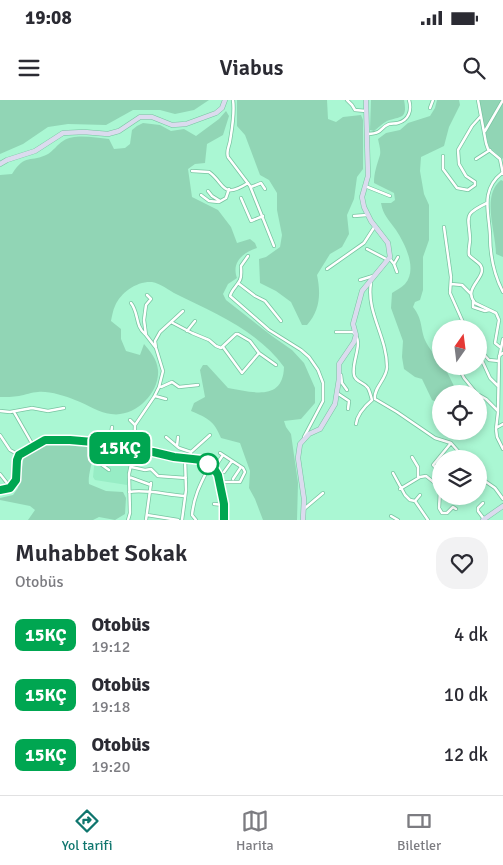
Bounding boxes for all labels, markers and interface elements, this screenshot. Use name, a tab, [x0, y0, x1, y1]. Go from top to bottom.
text: 19:08	[25, 6, 72, 30]
icon: menu	[15, 54, 43, 82]
text: Viabus	[220, 54, 283, 81]
icon: search	[460, 54, 488, 82]
north arrow	[432, 320, 488, 375]
map controls	[432, 320, 487, 505]
button: locate	[432, 385, 487, 440]
line badge: 15KÇ	[85, 432, 155, 464]
text: 15KÇ	[99, 437, 141, 459]
button: layers	[432, 450, 487, 505]
unlabelled marker	[197, 453, 219, 475]
button: heart	[436, 537, 488, 589]
text: Muhabbet Sokak	[15, 538, 187, 568]
text: Otobüs	[15, 572, 64, 592]
text: Otobüs	[91, 613, 150, 637]
text: 4 dk	[454, 623, 488, 647]
text: 15KÇ	[25, 624, 66, 646]
text: 19:12	[91, 637, 130, 657]
text: Otobüs	[91, 673, 150, 697]
text: 10 dk	[444, 683, 488, 707]
text: 15KÇ	[25, 684, 66, 706]
text: 19:18	[91, 697, 130, 717]
text: Otobüs	[91, 733, 150, 757]
text: 12 dk	[444, 743, 488, 767]
text: 15KÇ	[25, 744, 66, 766]
text: 19:20	[91, 757, 130, 777]
tab: Yol tarifi	[62, 807, 113, 854]
tab: Harita	[236, 807, 274, 854]
tab: Biletler	[397, 807, 441, 854]

